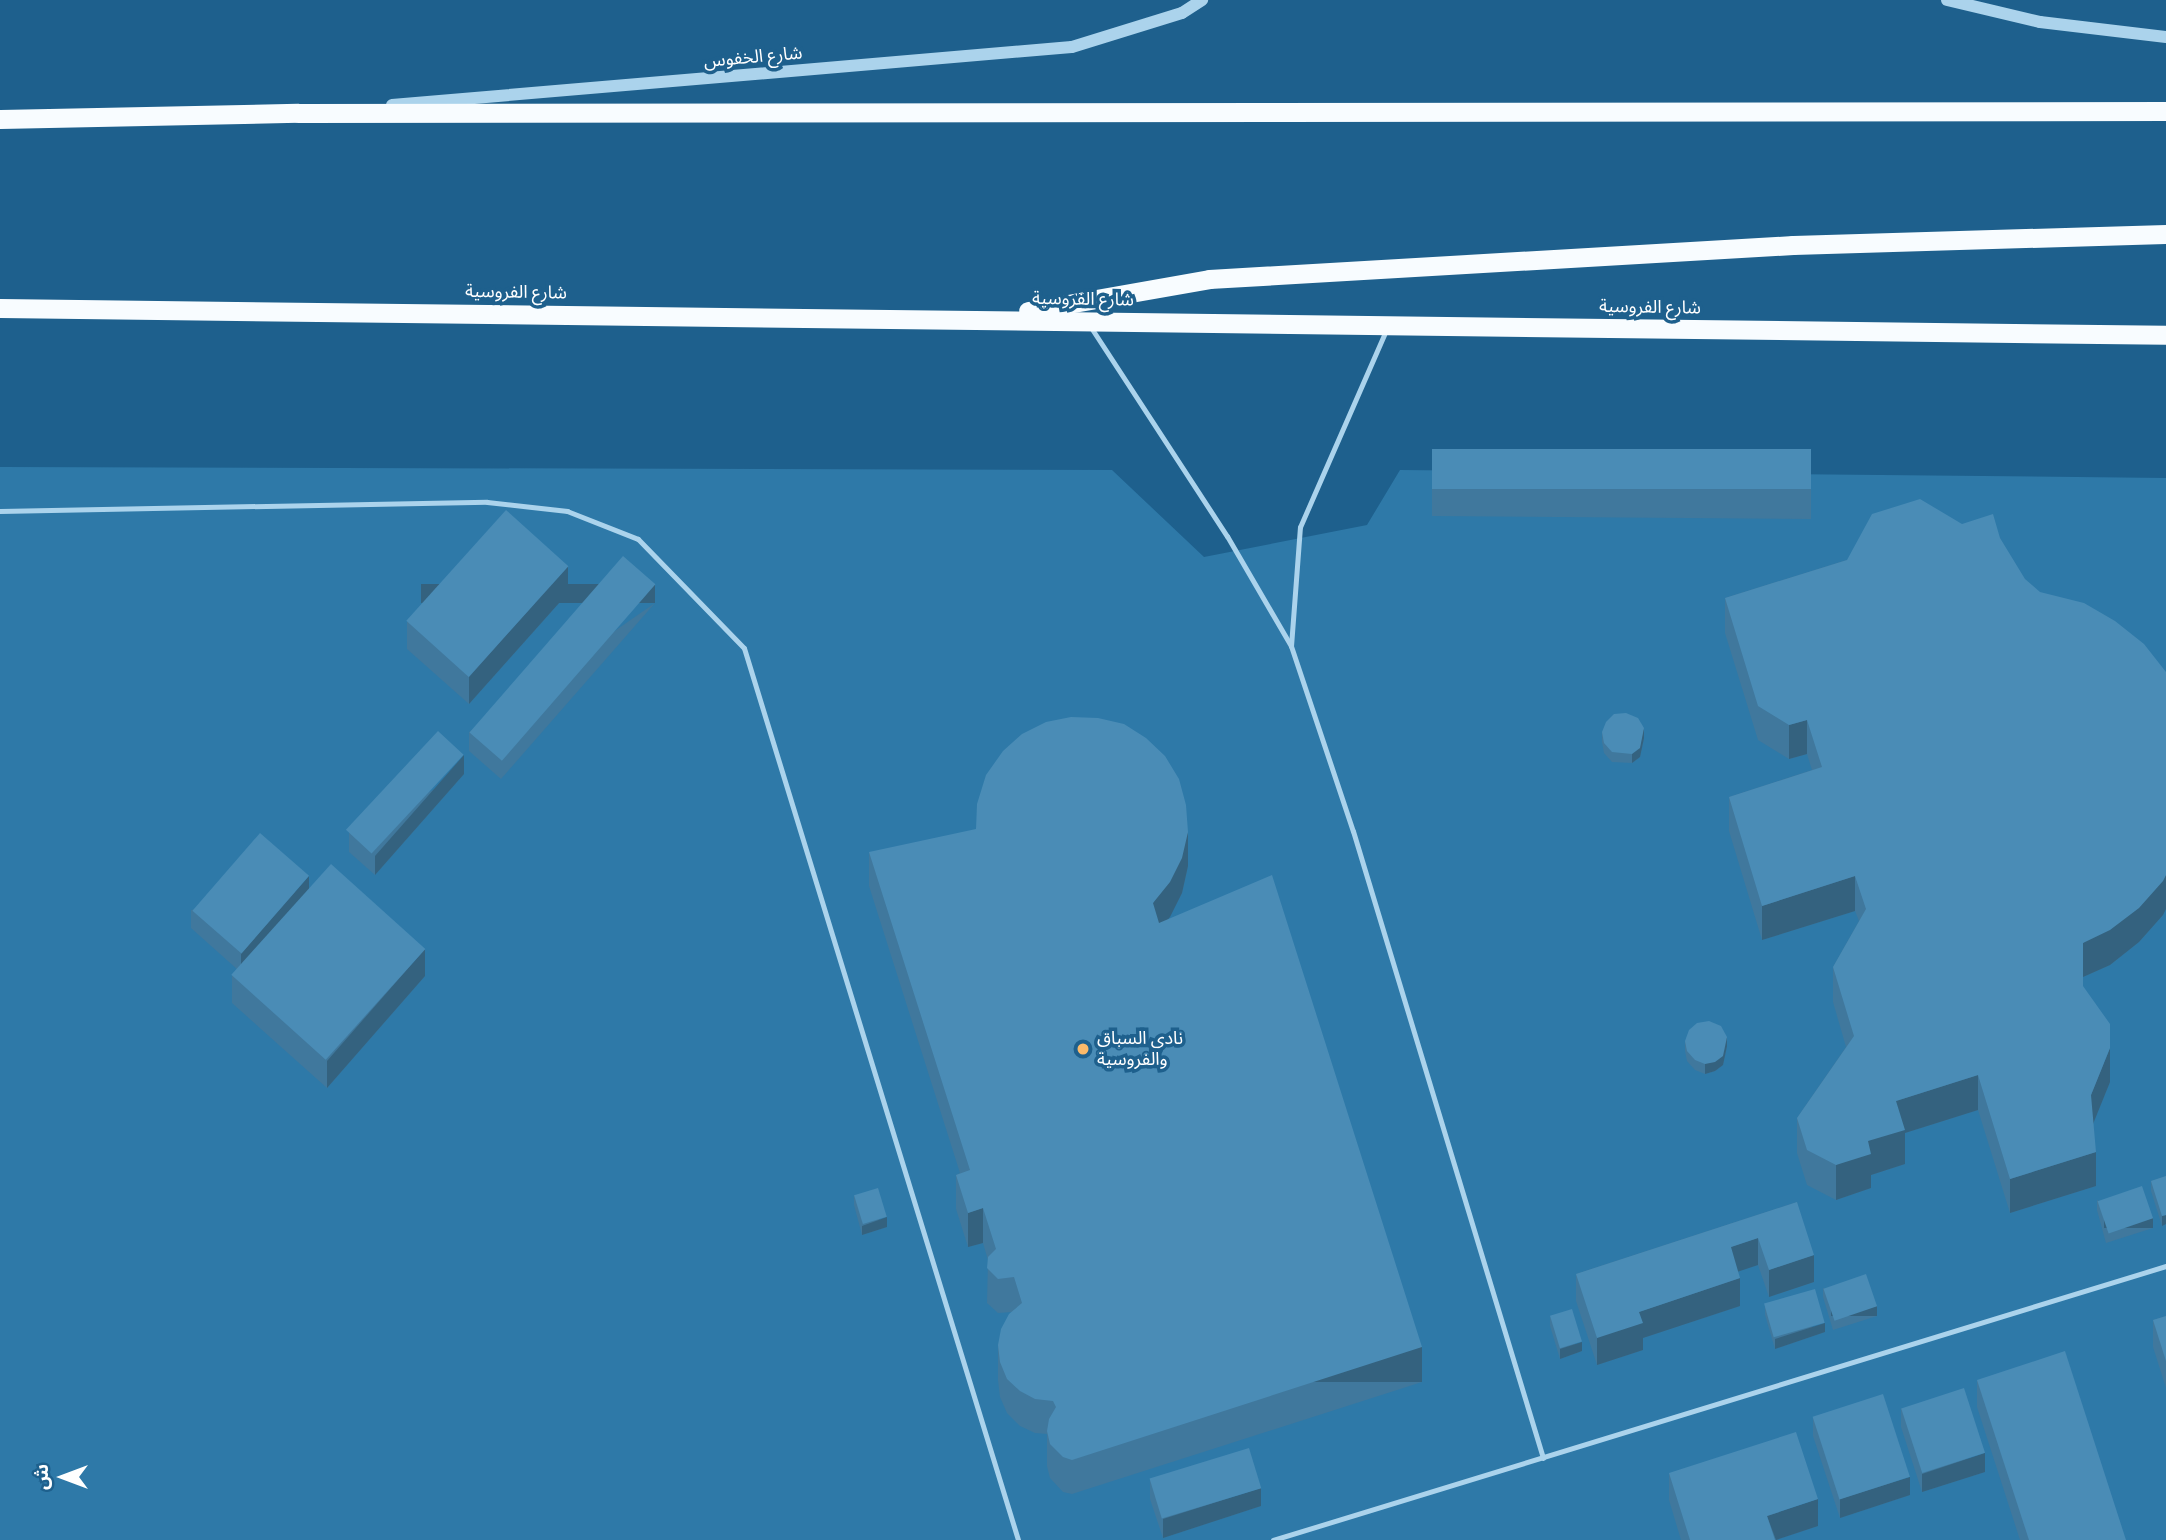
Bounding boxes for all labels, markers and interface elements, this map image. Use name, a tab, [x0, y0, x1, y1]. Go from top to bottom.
street label: شارع الخفوس	[703, 42, 803, 72]
street label: شارع الفروسية	[465, 280, 567, 304]
street label: شارع الفروسية	[1032, 287, 1134, 311]
street label: شارع الفروسية	[1599, 295, 1701, 319]
place label: نادي السباق والفروسية	[1097, 1028, 1183, 1070]
marker: نادي السباق والفروسية	[1075, 1041, 1091, 1057]
north arrow	[28, 1442, 98, 1512]
text: ش	[30, 1464, 53, 1490]

